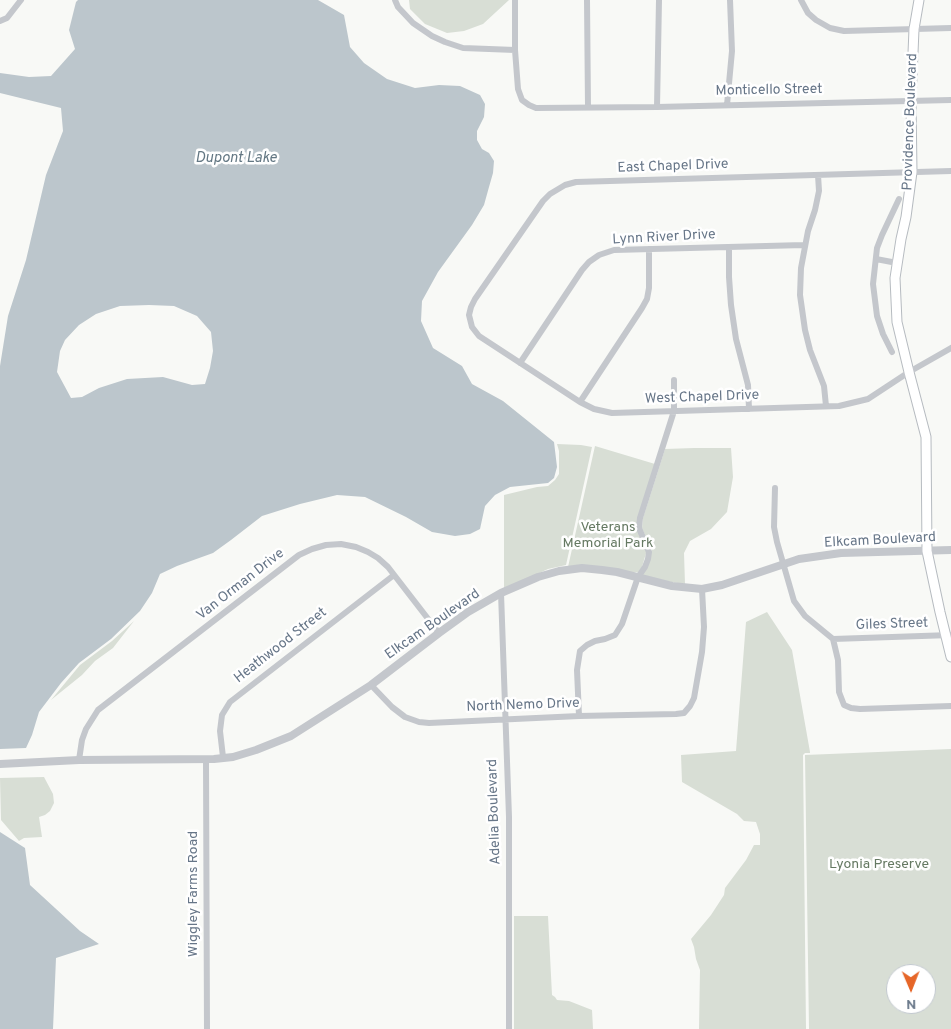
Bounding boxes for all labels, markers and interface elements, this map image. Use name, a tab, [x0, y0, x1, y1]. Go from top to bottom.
street label: Providence Boulevard	[900, 53, 922, 191]
street label: Monticello Street	[715, 82, 823, 100]
water label: Dupont Lake	[195, 150, 277, 168]
street label: East Chapel Drive	[617, 157, 729, 177]
street label: Lynn River Drive	[612, 227, 716, 249]
street label: West Chapel Drive	[645, 388, 759, 408]
park label: Veterans Memorial Park	[563, 520, 653, 552]
street label: Elkcam Boulevard	[824, 530, 936, 552]
street label: Van Orman Drive	[194, 546, 288, 624]
street label: Elkcam Boulevard	[382, 586, 484, 664]
street label: Heathwood Street	[231, 605, 331, 687]
street label: Giles Street	[855, 615, 929, 635]
street label: North Nemo Drive	[466, 696, 580, 716]
street label: Adelia Boulevard	[485, 759, 505, 865]
street label: Wiggley Farms Road	[186, 831, 202, 957]
park label: Lyonia Preserve	[829, 857, 929, 873]
north arrow	[886, 964, 936, 1014]
text: N	[906, 995, 916, 1012]

